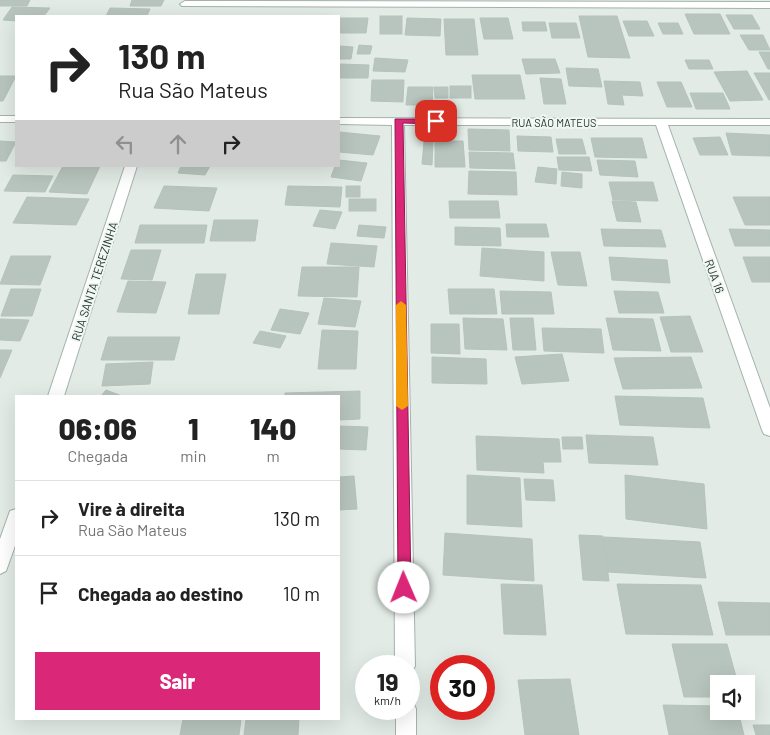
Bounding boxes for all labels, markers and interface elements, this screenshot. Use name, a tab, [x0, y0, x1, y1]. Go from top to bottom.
text: 130 m	[118, 34, 205, 76]
icon: right	[35, 35, 100, 100]
text: Rua São Mateus	[118, 76, 268, 102]
pin	[415, 100, 457, 142]
icon: arrive	[422, 107, 450, 135]
street label: RUA SÃO MATEUS	[512, 116, 596, 129]
icon: left	[111, 130, 139, 158]
icon: ahead	[164, 130, 192, 158]
icon: right	[217, 130, 245, 158]
street label: RUA SANTA TEREZINHA	[68, 220, 120, 342]
street label: RUA 16	[702, 257, 728, 295]
text: 06:06	[59, 410, 137, 446]
text: 1	[188, 410, 199, 446]
text: 140	[250, 410, 296, 446]
text: Chegada	[67, 446, 128, 465]
text: min	[180, 446, 206, 465]
text: m	[267, 446, 280, 465]
text: Vire à direita	[78, 497, 185, 520]
icon: right	[35, 504, 63, 532]
text: 130 m	[273, 507, 320, 530]
text: Rua São Mateus	[78, 520, 187, 539]
position arrow	[377, 561, 429, 613]
icon: arrive	[35, 579, 63, 607]
text: Chegada ao destino	[78, 582, 243, 605]
text: 10 m	[283, 582, 320, 605]
button: Sair	[35, 652, 320, 710]
speed limit sign: 30	[430, 655, 495, 720]
text: 19	[376, 666, 399, 696]
map controls	[710, 675, 755, 720]
button: sound	[710, 675, 755, 720]
text: km/h	[374, 693, 401, 707]

